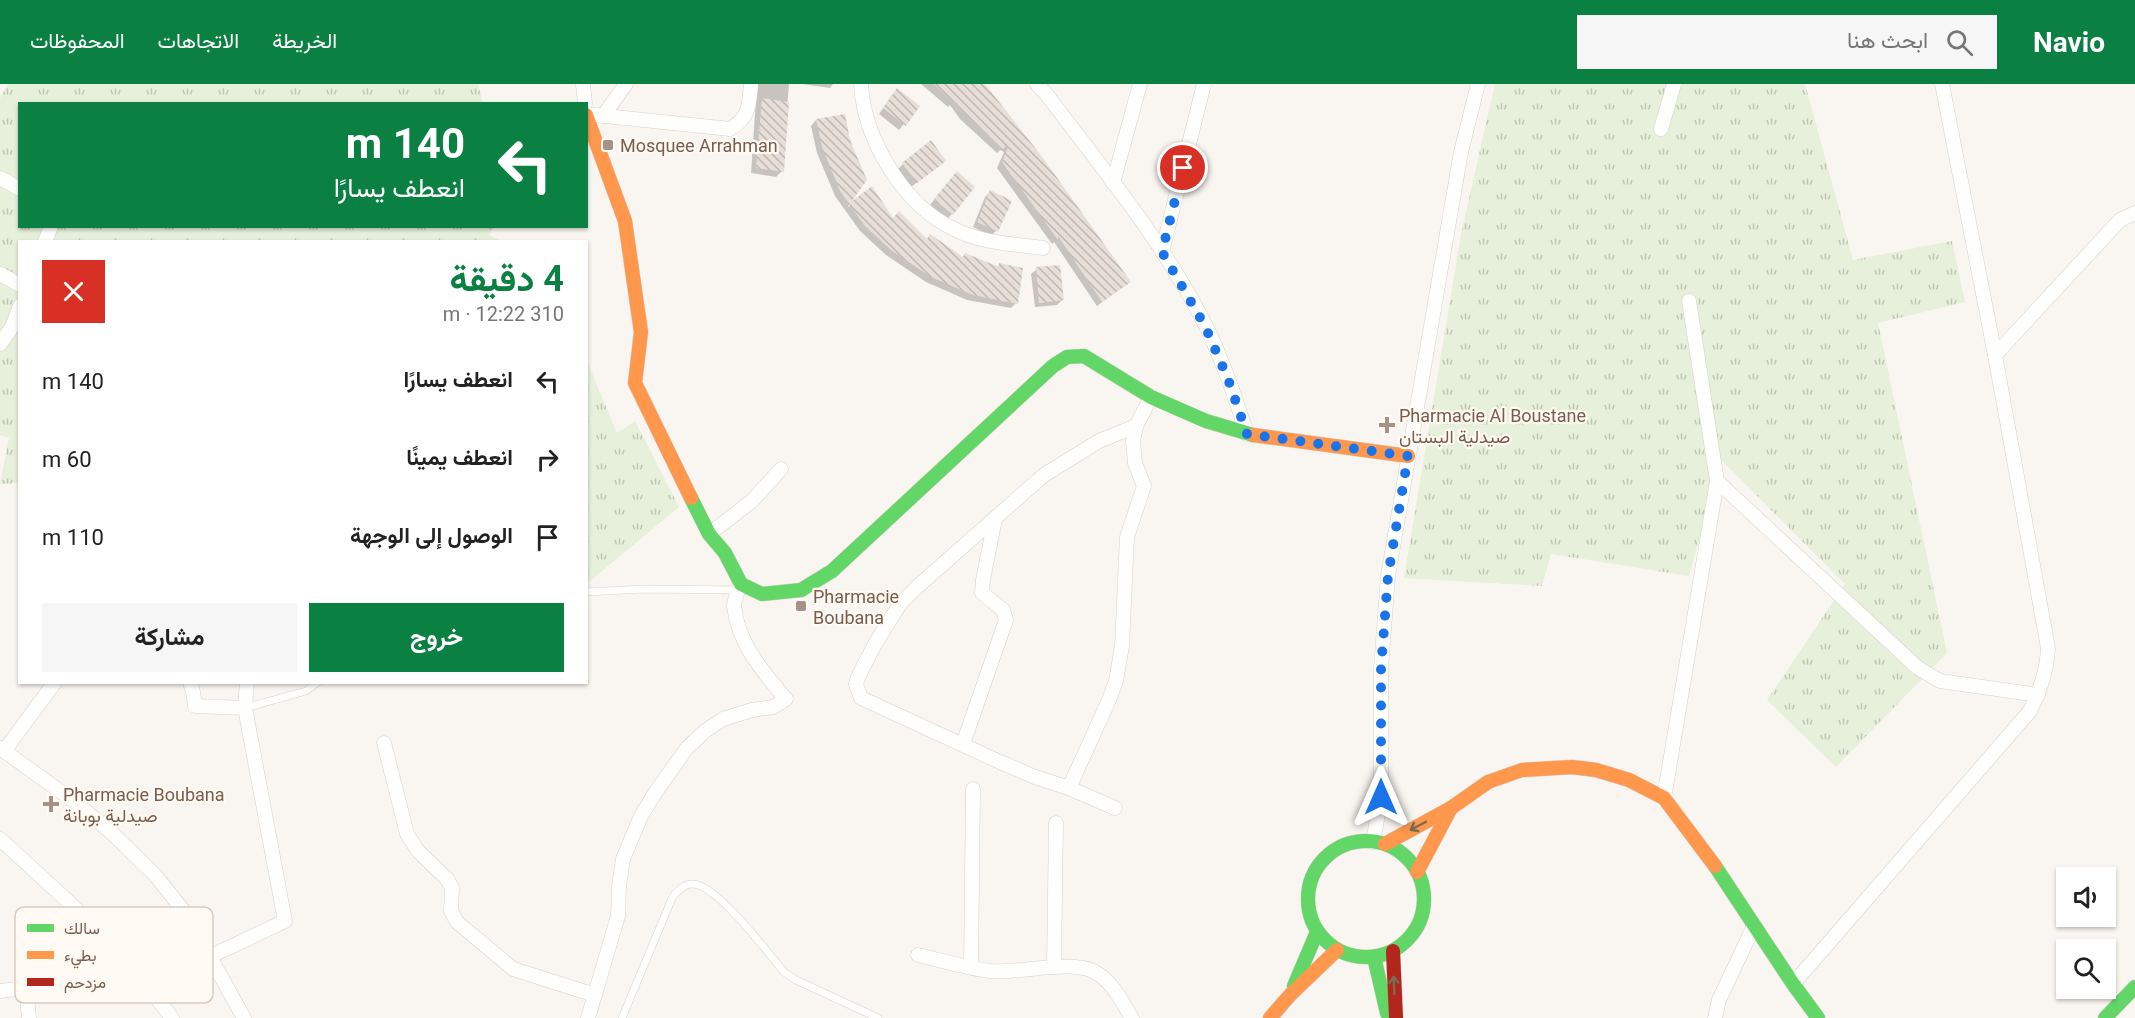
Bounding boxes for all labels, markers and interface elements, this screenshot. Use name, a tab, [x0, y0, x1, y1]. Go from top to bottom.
search box	[1577, 15, 1997, 69]
icon: search	[1943, 26, 1976, 59]
text: Navio	[2033, 26, 2105, 59]
text: ابحث هنا	[1847, 28, 1928, 53]
text: المحفوظات	[30, 29, 125, 53]
text: الاتجاهات	[158, 29, 239, 53]
text: الخريطة	[272, 29, 337, 53]
text: 140 m	[346, 119, 465, 168]
icon: left	[486, 126, 564, 204]
place label: Mosquee Arrahman	[620, 135, 778, 156]
marker: Mosquee Arrahman	[601, 138, 615, 152]
pin	[1157, 142, 1208, 193]
icon: arrive	[1166, 151, 1199, 184]
text: انعطف يسارًا	[334, 172, 465, 204]
text: 4 دقيقة	[450, 258, 564, 300]
button: close	[42, 260, 105, 323]
text: 310 m · 12:22	[443, 302, 564, 326]
icon: left	[531, 365, 564, 398]
text: انعطف يسارًا	[403, 367, 513, 392]
text: 140 m	[42, 369, 104, 394]
place label: Pharmacie Al Boustane صيدلية البستان	[1399, 405, 1586, 447]
marker: Pharmacie Al Boustane صيدلية البستان	[1380, 418, 1394, 432]
icon: right	[531, 443, 564, 476]
text: انعطف يمينًا	[406, 445, 513, 470]
text: 60 m	[42, 447, 92, 472]
icon: arrive	[531, 521, 564, 554]
text: الوصول إلى الوجهة	[350, 523, 513, 548]
text: 110 m	[42, 525, 104, 550]
place label: Pharmacie Boubana	[813, 586, 899, 628]
marker: Pharmacie Boubana	[794, 599, 808, 613]
button: مشاركة	[42, 603, 297, 672]
button: خروج	[309, 603, 564, 672]
position arrow	[1349, 765, 1413, 829]
place label: Pharmacie Boubana صيدلية بوبانة	[63, 784, 225, 827]
marker: Pharmacie Boubana صيدلية بوبانة	[44, 797, 58, 811]
one-way arrow	[1410, 820, 1427, 832]
map controls	[2056, 867, 2116, 999]
button: sound	[2056, 867, 2116, 927]
legend	[15, 907, 213, 1003]
text: سالك	[64, 919, 100, 938]
button: search	[2056, 939, 2116, 999]
text: بطيء	[64, 946, 96, 969]
text: مزدحم	[64, 973, 106, 993]
one-way arrow	[1389, 975, 1400, 995]

